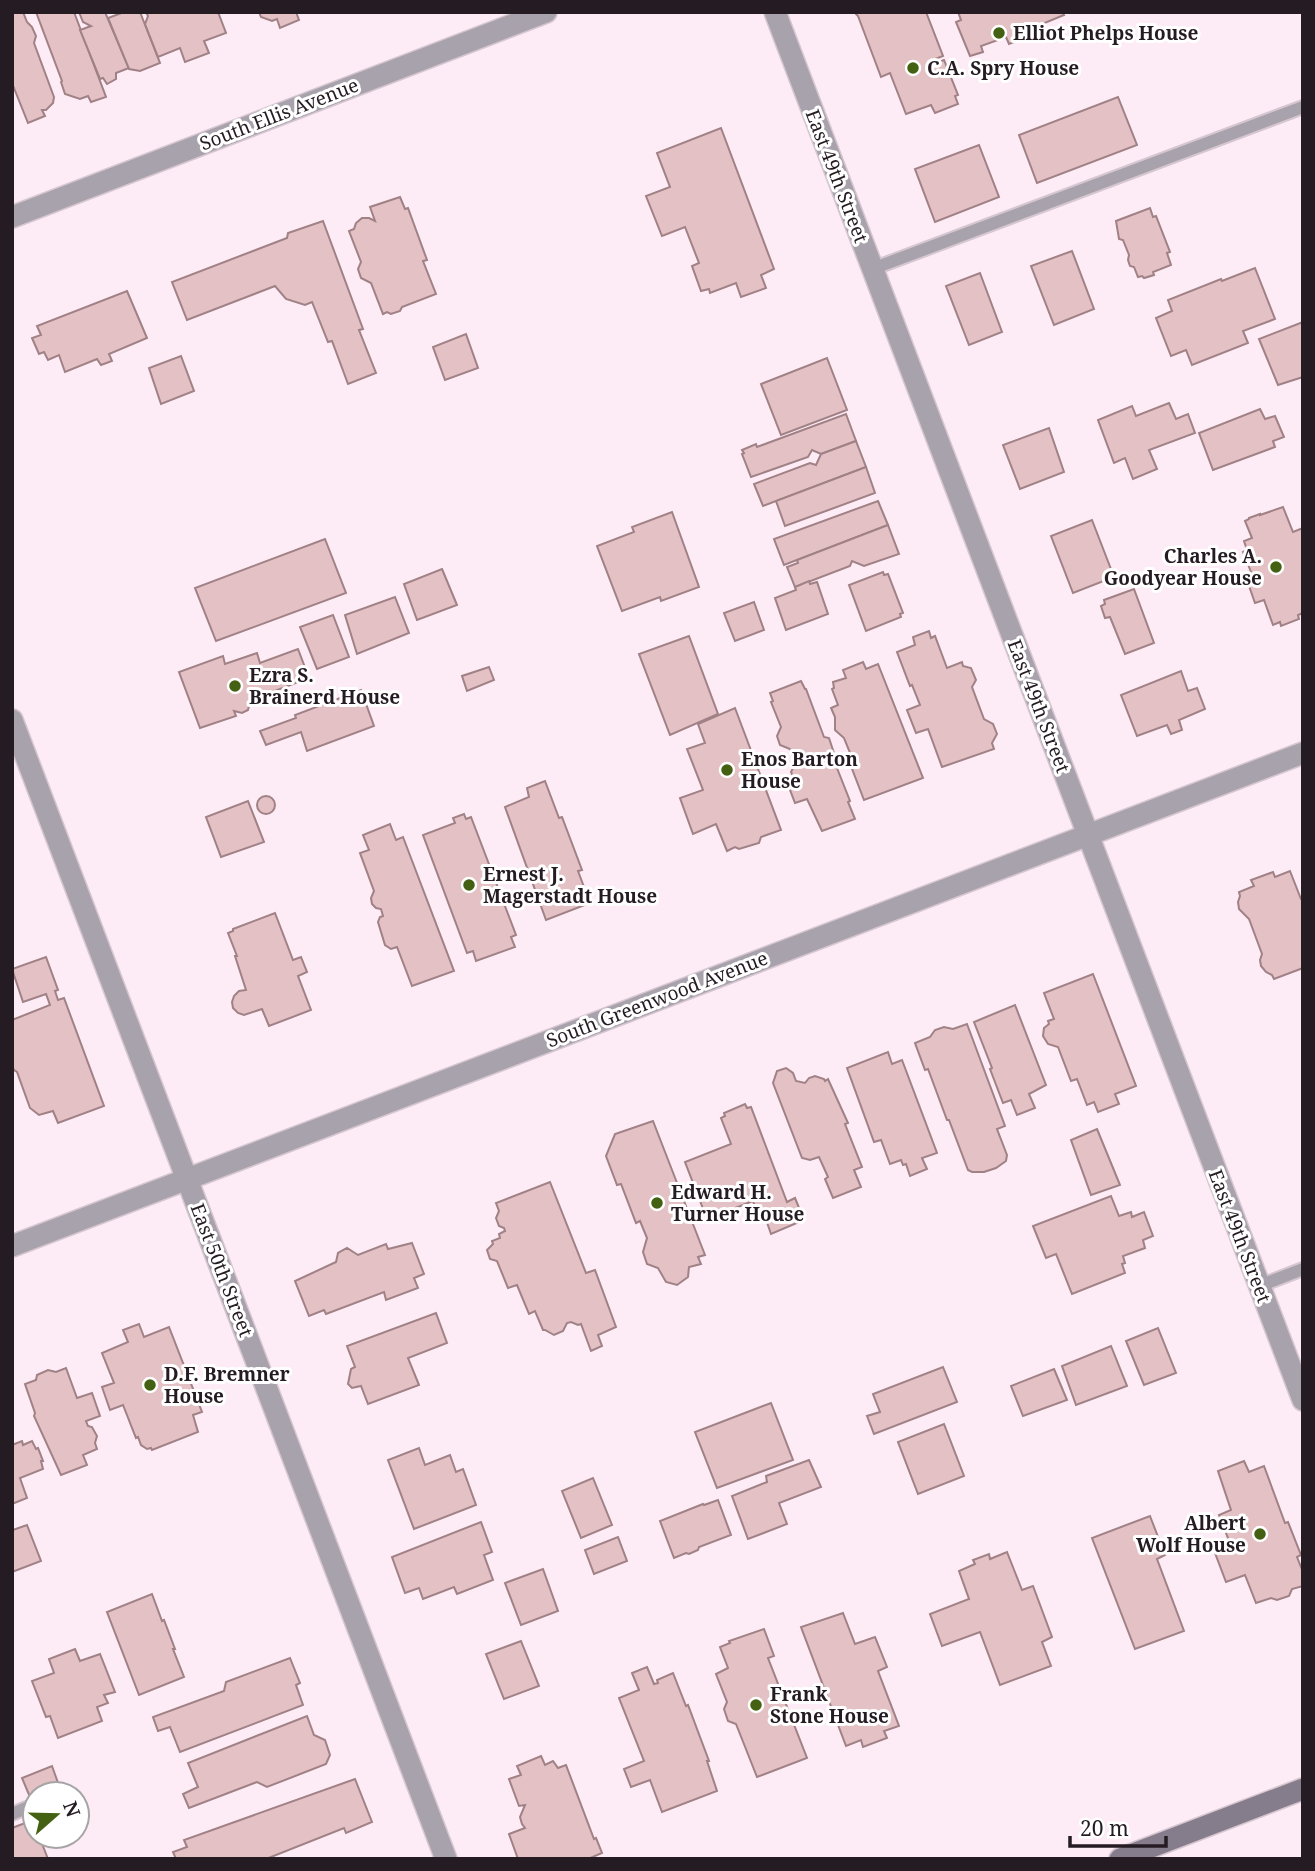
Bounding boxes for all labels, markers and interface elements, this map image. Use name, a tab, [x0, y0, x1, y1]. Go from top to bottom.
place label: Elliot Phelps House	[1013, 20, 1198, 46]
marker: Elliot Phelps House	[991, 25, 1007, 41]
place label: C.A. Spry House	[927, 55, 1079, 81]
marker: C.A. Spry House	[905, 60, 921, 76]
street label: South Ellis Avenue	[196, 72, 362, 156]
street label: East 49th Street	[800, 106, 874, 247]
place label: Charles A. Goodyear House	[1104, 543, 1262, 591]
marker: Charles A. Goodyear House	[1268, 559, 1284, 575]
street label: East 49th Street	[1002, 636, 1076, 777]
place label: Ezra S. Brainerd House	[249, 662, 400, 710]
marker: Ezra S. Brainerd House	[227, 678, 243, 694]
place label: Enos Barton House	[741, 746, 858, 794]
marker: Enos Barton House	[719, 762, 735, 778]
place label: Ernest J. Magerstadt House	[483, 861, 657, 909]
marker: Ernest J. Magerstadt House	[461, 877, 477, 893]
street label: South Greenwood Avenue	[543, 945, 771, 1053]
street label: East 49th Street	[1203, 1166, 1277, 1307]
place label: Edward H. Turner House	[671, 1179, 804, 1227]
marker: Edward H. Turner House	[649, 1195, 665, 1211]
street label: East 50th Street	[185, 1200, 259, 1341]
place label: D.F. Bremner House	[164, 1361, 290, 1409]
marker: D.F. Bremner House	[142, 1377, 158, 1393]
place label: Albert Wolf House	[1136, 1510, 1246, 1558]
marker: Albert Wolf House	[1252, 1526, 1268, 1542]
place label: Frank Stone House	[770, 1681, 889, 1729]
marker: Frank Stone House	[748, 1697, 764, 1713]
north arrow	[21, 1780, 91, 1850]
text: N	[57, 1798, 87, 1821]
scale bar	[1070, 1804, 1166, 1848]
text: 20 m	[1080, 1814, 1129, 1842]

